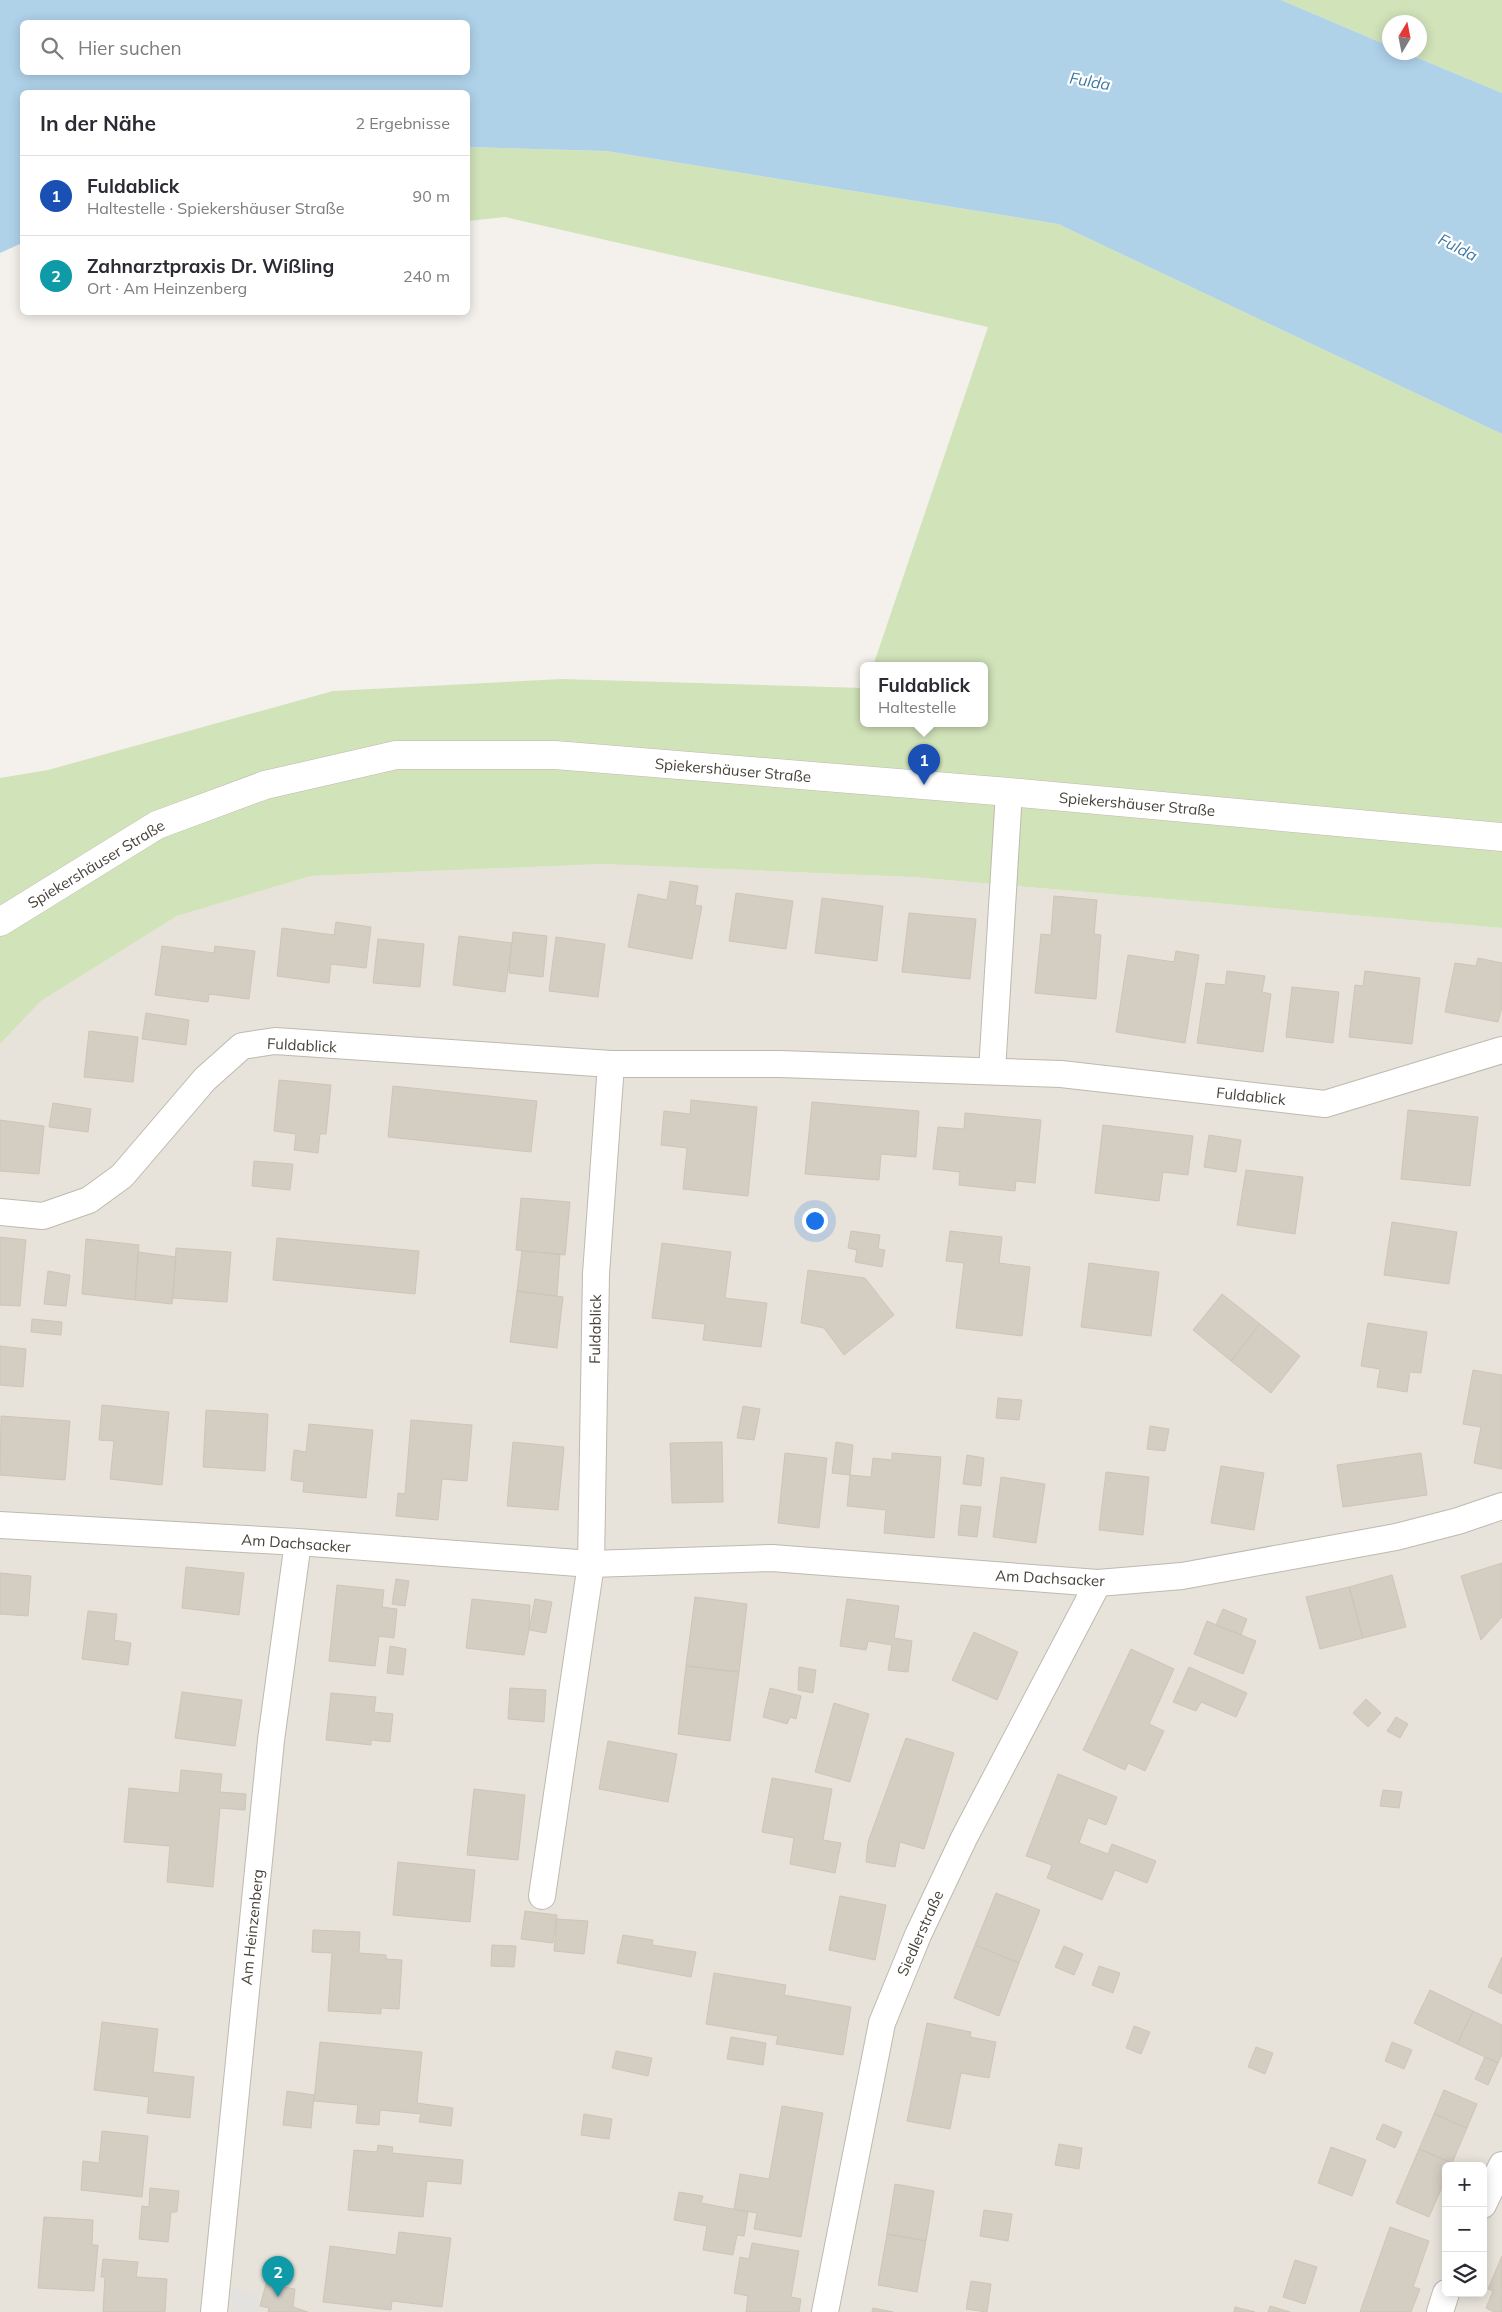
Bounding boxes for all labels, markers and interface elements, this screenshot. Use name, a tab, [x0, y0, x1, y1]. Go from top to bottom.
north arrow	[1382, 15, 1427, 60]
search box	[20, 20, 470, 75]
icon: search	[38, 34, 66, 62]
text: Hier suchen	[78, 36, 182, 60]
water label: Fulda	[1068, 68, 1112, 94]
text: In der Nähe	[40, 110, 156, 136]
text: 2 Ergebnisse	[355, 113, 450, 133]
text: Fuldablick	[87, 174, 179, 198]
text: 1	[51, 186, 61, 206]
text: 90 m	[413, 186, 450, 206]
text: Haltestelle · Spiekershäuser Straße	[87, 198, 344, 218]
water label: Fulda	[1435, 229, 1481, 265]
text: Zahnarztpraxis Dr. Wißling	[87, 254, 334, 278]
text: 2	[51, 266, 61, 286]
text: 240 m	[403, 266, 450, 286]
text: Ort · Am Heinzenberg	[87, 278, 247, 298]
popup	[860, 662, 988, 727]
text: Fuldablick	[878, 673, 970, 697]
text: Haltestelle	[878, 697, 956, 717]
pin: 1	[908, 744, 940, 785]
street label: Spiekershäuser Straße	[654, 754, 812, 786]
street label: Spiekershäuser Straße	[1058, 788, 1216, 820]
street label: Spiekershäuser Straße	[24, 816, 168, 912]
street label: Fuldablick	[267, 1034, 338, 1056]
street label: Fuldablick	[1215, 1083, 1287, 1109]
your location	[802, 1208, 828, 1234]
street label: Fuldablick	[585, 1294, 605, 1364]
street label: Am Dachsacker	[241, 1530, 352, 1556]
street label: Am Dachsacker	[995, 1566, 1106, 1590]
street label: Am Heinzenberg	[236, 1868, 268, 1986]
street label: Siedlerstraße	[893, 1887, 947, 1979]
map controls	[1442, 2162, 1487, 2297]
button: +	[1442, 2162, 1487, 2207]
button: −	[1442, 2207, 1487, 2252]
button: layers	[1442, 2252, 1487, 2297]
pin: 2	[262, 2256, 294, 2297]

